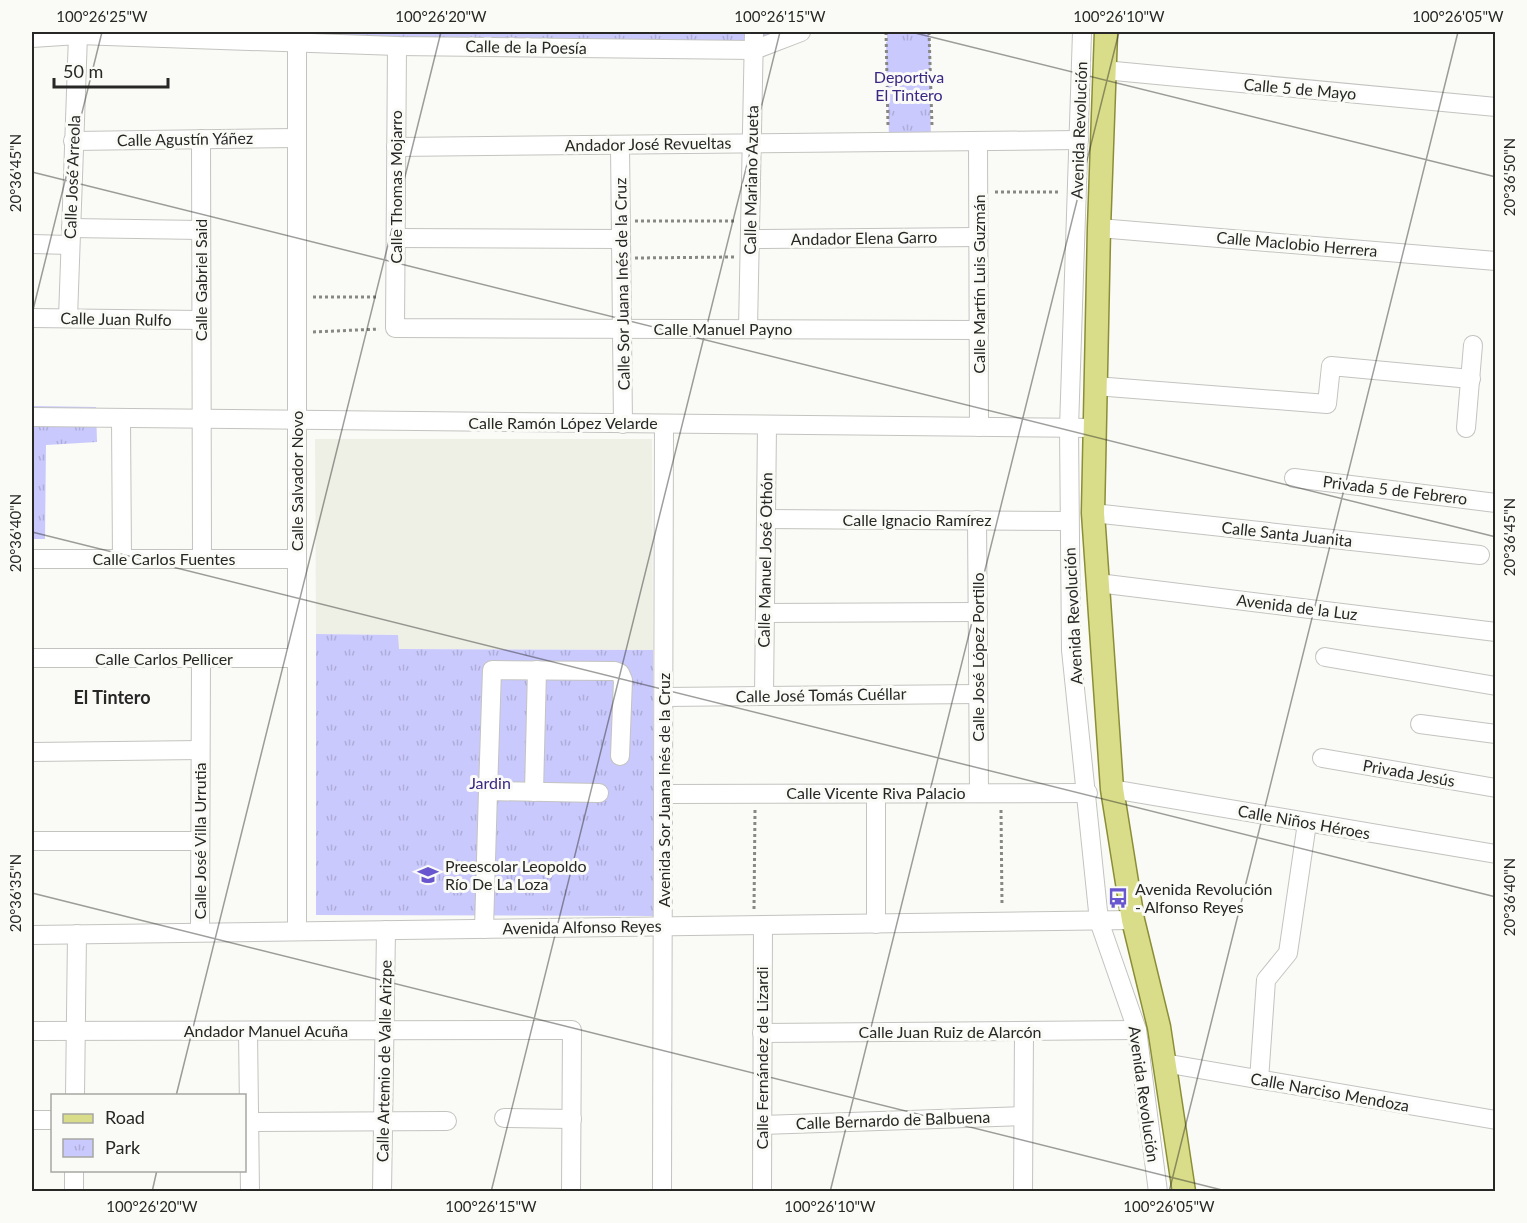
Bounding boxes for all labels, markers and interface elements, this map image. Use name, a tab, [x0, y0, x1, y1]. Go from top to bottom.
text: 100°26'25"W	[56, 7, 148, 25]
text: 100°26'20"W	[395, 7, 487, 25]
text: 100°26'15"W	[734, 7, 826, 25]
text: 100°26'10"W	[1073, 7, 1165, 25]
text: 100°26'05"W	[1412, 7, 1504, 25]
street label: Calle de la Poesía	[465, 36, 587, 57]
scale bar	[54, 51, 168, 89]
text: 50 m	[63, 60, 103, 82]
street label: Avenida Revolución	[1067, 61, 1090, 199]
park label: Deportiva El Tintero	[874, 67, 944, 104]
street label: Calle 5 de Mayo	[1243, 74, 1357, 103]
street label: Calle Mariano Azueta	[740, 105, 761, 255]
street label: Calle Thomas Mojarro	[386, 110, 405, 264]
street label: Calle José Arreola	[60, 115, 83, 239]
street label: Calle Agustín Yáñez	[117, 128, 253, 149]
street label: Andador José Revueltas	[565, 133, 732, 154]
text: 20°36'45"N	[6, 134, 24, 212]
text: 20°36'50"N	[1500, 138, 1518, 216]
street label: Calle Sor Juana Inés de la Cruz	[610, 178, 633, 390]
street label: Calle Martín Luis Guzmán	[969, 194, 988, 374]
street label: Calle Gabriel Said	[191, 219, 210, 341]
street label: Andador Elena Garro	[791, 227, 937, 248]
street label: Calle Maclobio Herrera	[1216, 227, 1378, 260]
street label: Calle Juan Rulfo	[60, 308, 172, 329]
street label: Calle Manuel Payno	[654, 319, 792, 338]
street label: Calle Salvador Novo	[287, 411, 306, 551]
street label: Calle Ramón López Velarde	[468, 413, 658, 432]
street label: Privada 5 de Febrero	[1322, 471, 1468, 508]
street label: Calle Manuel José Othón	[753, 472, 776, 648]
text: 20°36'40"N	[6, 494, 24, 572]
text: 20°36'45"N	[1500, 498, 1518, 576]
street label: Calle Ignacio Ramírez	[843, 510, 991, 529]
street label: Calle Santa Juanita	[1221, 517, 1353, 550]
street label: Avenida Revolución	[1059, 547, 1086, 685]
street label: Calle Carlos Fuentes	[93, 549, 235, 568]
street label: Calle José López Portillo	[968, 572, 987, 742]
street label: Avenida de la Luz	[1236, 590, 1359, 623]
street label: Calle Carlos Pellicer	[95, 649, 233, 668]
street label: Avenida Sor Juana Inés de la Cruz	[654, 673, 673, 907]
street label: Calle José Tomás Cuéllar	[735, 684, 907, 705]
district label: El Tintero	[74, 686, 150, 708]
street label: Privada Jesús	[1361, 755, 1457, 790]
street label: Calle José Villa Urrutia	[190, 763, 209, 919]
park label: Jardin	[469, 773, 511, 792]
street label: Calle Vicente Riva Palacio	[786, 783, 966, 802]
street label: Calle Niños Héroes	[1236, 801, 1372, 843]
text: 20°36'35"N	[6, 854, 24, 932]
place label: Preescolar Leopoldo Río De La Loza	[445, 856, 587, 893]
text: 20°36'40"N	[1500, 858, 1518, 936]
school or university icon: Preescolar Leopoldo Río De La Loza	[416, 863, 440, 887]
place label: Avenida Revolución - Alfonso Reyes	[1135, 879, 1273, 916]
bus stop icon: Avenida Revolución - Alfonso Reyes	[1106, 886, 1130, 910]
street label: Avenida Alfonso Reyes	[502, 916, 662, 937]
street label: Calle Artemio de Valle Arizpe	[372, 960, 395, 1162]
street label: Calle Fernández de Lizardi	[752, 967, 771, 1149]
street label: Andador Manuel Acuña	[184, 1021, 348, 1040]
street label: Calle Juan Ruiz de Alarcón	[859, 1022, 1041, 1041]
street label: Avenida Revolución	[1126, 1025, 1163, 1163]
street label: Calle Narciso Mendoza	[1249, 1068, 1411, 1115]
legend	[51, 1094, 246, 1172]
text: Road	[105, 1106, 145, 1128]
street label: Calle Bernardo de Balbuena	[796, 1107, 990, 1132]
text: Park	[105, 1136, 141, 1158]
text: 100°26'20"W	[106, 1197, 198, 1215]
text: 100°26'15"W	[445, 1197, 537, 1215]
text: 100°26'10"W	[784, 1197, 876, 1215]
text: 100°26'05"W	[1123, 1197, 1215, 1215]

